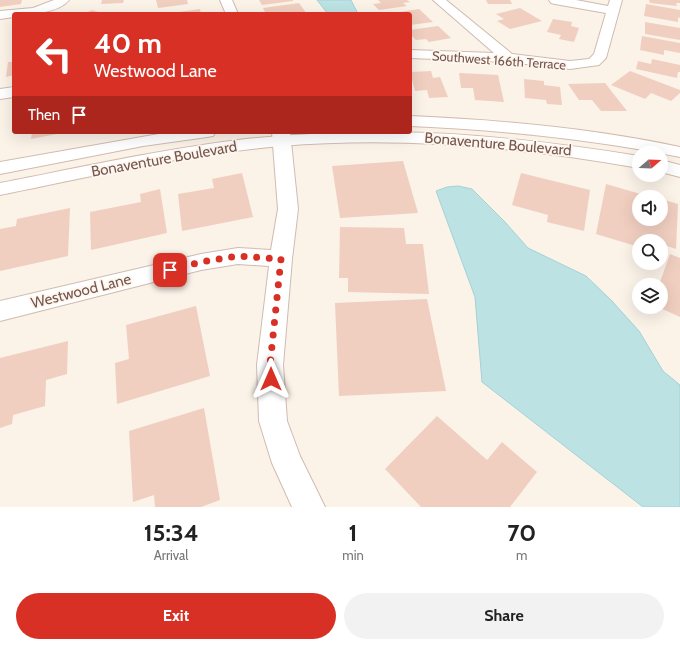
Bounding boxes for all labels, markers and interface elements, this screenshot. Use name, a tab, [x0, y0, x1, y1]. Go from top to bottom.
text: 40 m	[94, 26, 162, 60]
icon: left	[28, 28, 80, 80]
street label: Southwest 166th Terrace	[431, 47, 567, 73]
text: Westwood Lane	[94, 60, 217, 82]
icon: arrive	[68, 104, 90, 126]
text: Then	[28, 106, 60, 124]
street label: Bonaventure Boulevard	[424, 129, 572, 159]
street label: Bonaventure Boulevard	[90, 137, 238, 181]
north arrow	[632, 146, 668, 182]
map controls	[632, 146, 668, 314]
button: sound	[632, 190, 668, 226]
button: search	[632, 234, 668, 270]
pin	[153, 253, 187, 287]
icon: arrive	[159, 259, 181, 281]
street label: Westwood Lane	[29, 270, 133, 312]
button: layers	[632, 278, 668, 314]
position arrow	[250, 358, 292, 400]
text: 15:34	[144, 518, 199, 547]
text: 1	[349, 518, 357, 547]
text: 70	[507, 518, 536, 547]
text: Arrival	[154, 547, 188, 563]
text: min	[342, 547, 364, 563]
text: m	[516, 547, 528, 563]
button: Exit	[16, 593, 336, 639]
button: Share	[344, 593, 664, 639]

